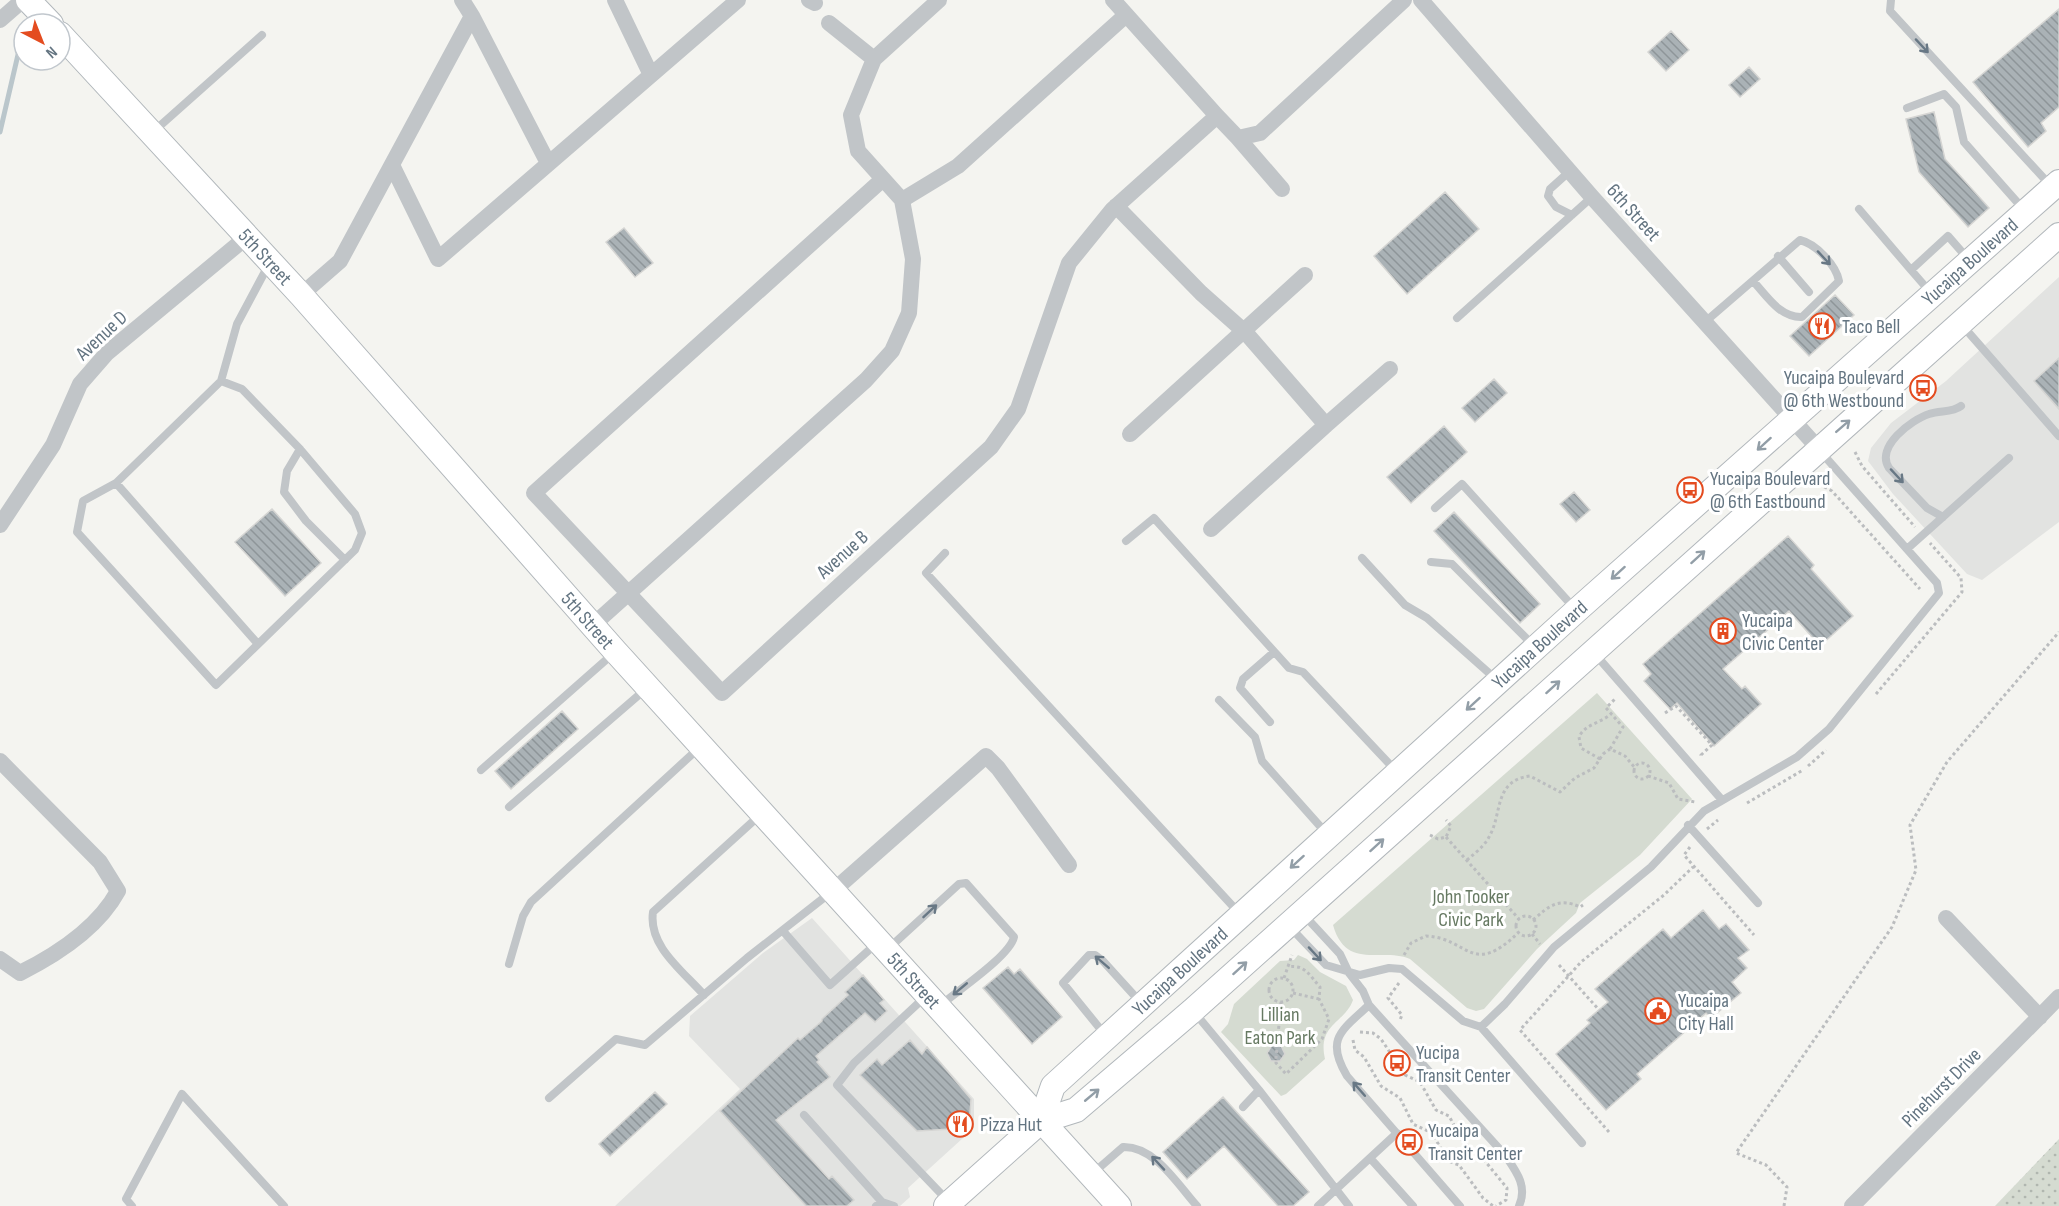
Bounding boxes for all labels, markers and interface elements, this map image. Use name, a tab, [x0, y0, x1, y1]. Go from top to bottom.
north arrow	[12, 12, 72, 72]
one-way arrow	[1915, 38, 1929, 53]
text: N	[42, 42, 61, 62]
street label: 6th Street	[1601, 179, 1665, 246]
street label: Yucaipa Boulevard	[1917, 213, 2023, 311]
street label: 5th Street	[233, 224, 297, 290]
one-way arrow	[1817, 250, 1831, 265]
street label: Avenue D	[70, 306, 133, 366]
restaurant icon: Taco Bell	[1807, 311, 1837, 341]
place label: Taco Bell	[1842, 315, 1900, 339]
place label: Yucaipa Boulevard @ 6th Westbound	[1783, 366, 1904, 413]
bus stop icon: Yucaipa Boulevard @ 6th Westbound	[1908, 373, 1938, 403]
one-way arrow	[1835, 419, 1850, 433]
one-way arrow	[1757, 437, 1772, 451]
place label: Yucaipa Boulevard @ 6th Eastbound	[1710, 467, 1830, 514]
one-way arrow	[1890, 468, 1904, 483]
bus stop icon: Yucaipa Boulevard @ 6th Eastbound	[1675, 475, 1705, 505]
street label: Avenue B	[811, 525, 873, 585]
one-way arrow	[1690, 550, 1705, 564]
one-way arrow	[1611, 566, 1626, 580]
street label: 5th Street	[556, 587, 619, 654]
street label: Yucaipa Boulevard	[1487, 596, 1593, 694]
place label: Yucaipa Civic Center	[1742, 609, 1824, 656]
building icon: Yucaipa Civic Center	[1708, 616, 1738, 646]
one-way arrow	[1545, 680, 1560, 694]
one-way arrow	[1466, 697, 1481, 711]
one-way arrow	[1369, 838, 1384, 852]
one-way arrow	[1290, 855, 1305, 869]
park label: John Tooker Civic Park	[1431, 885, 1510, 932]
one-way arrow	[922, 904, 937, 918]
street label: Yucaipa Boulevard	[1128, 922, 1233, 1021]
one-way arrow	[1308, 947, 1323, 962]
street label: 5th Street	[882, 948, 945, 1014]
one-way arrow	[1095, 955, 1110, 969]
one-way arrow	[1232, 961, 1247, 975]
one-way arrow	[953, 982, 968, 996]
place label: Yucaipa City Hall	[1678, 989, 1734, 1036]
public building icon: Yucaipa City Hall	[1643, 996, 1673, 1026]
park label: Lillian Eaton Park	[1245, 1003, 1316, 1050]
place label: Yucipa Transit Center	[1416, 1041, 1511, 1088]
street label: Pinehurst Drive	[1897, 1043, 1986, 1132]
bus stop icon: Yucipa Transit Center	[1382, 1048, 1412, 1078]
one-way arrow	[1352, 1081, 1365, 1097]
one-way arrow	[1084, 1089, 1100, 1102]
restaurant icon: Pizza Hut	[945, 1109, 975, 1139]
place label: Pizza Hut	[980, 1113, 1042, 1137]
place label: Yucaipa Transit Center	[1428, 1119, 1523, 1166]
bus stop icon: Yucaipa Transit Center	[1394, 1127, 1424, 1157]
one-way arrow	[1151, 1156, 1165, 1171]

